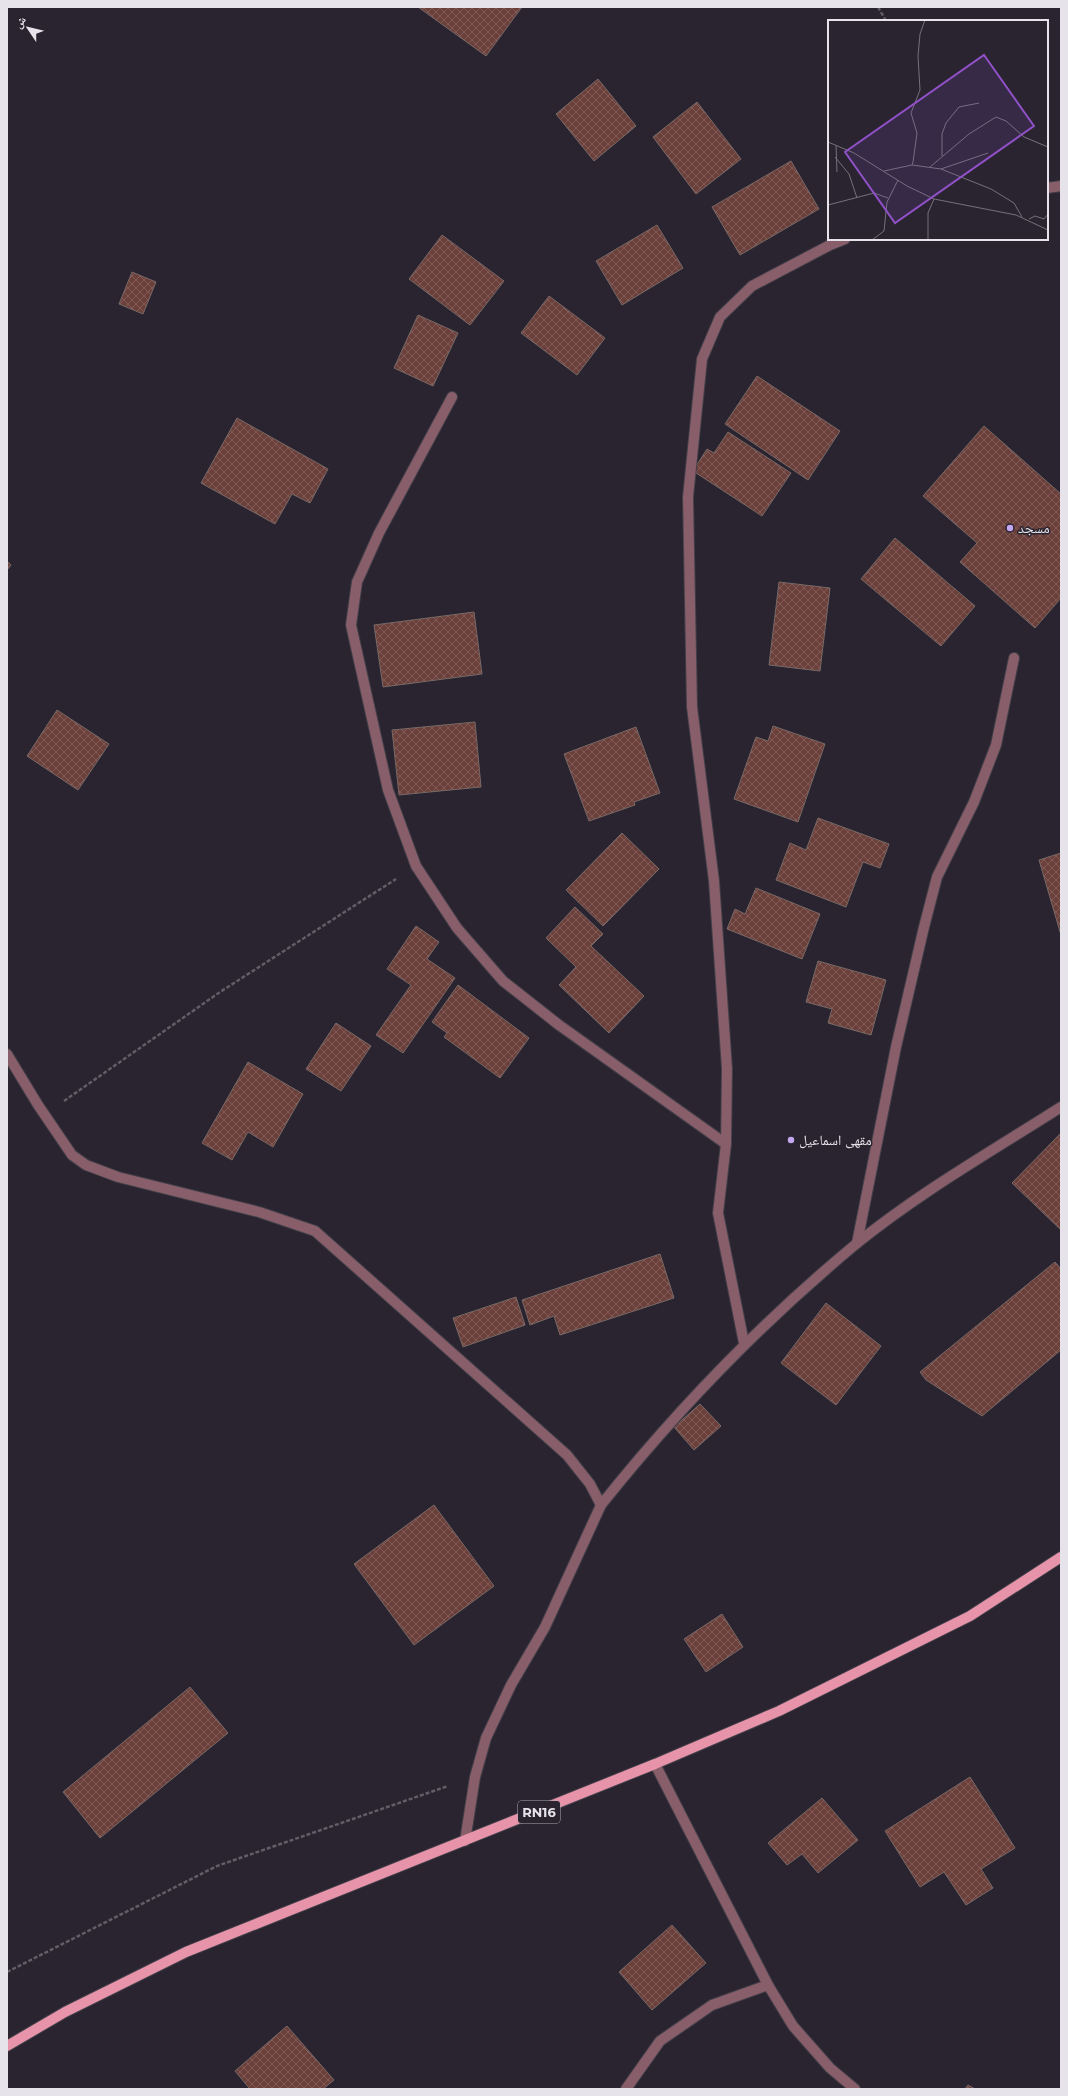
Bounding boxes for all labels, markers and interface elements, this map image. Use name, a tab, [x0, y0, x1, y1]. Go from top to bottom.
north arrow	[8, 8, 48, 48]
text: ش	[11, 13, 30, 32]
inset map	[828, 20, 1048, 240]
place label: مسجد	[1018, 519, 1050, 537]
marker: مسجد	[1005, 523, 1015, 533]
place label: مقهى اسماعيل	[799, 1131, 872, 1149]
marker: مقهى اسماعيل	[786, 1135, 796, 1145]
road number: RN16	[518, 1801, 560, 1823]

